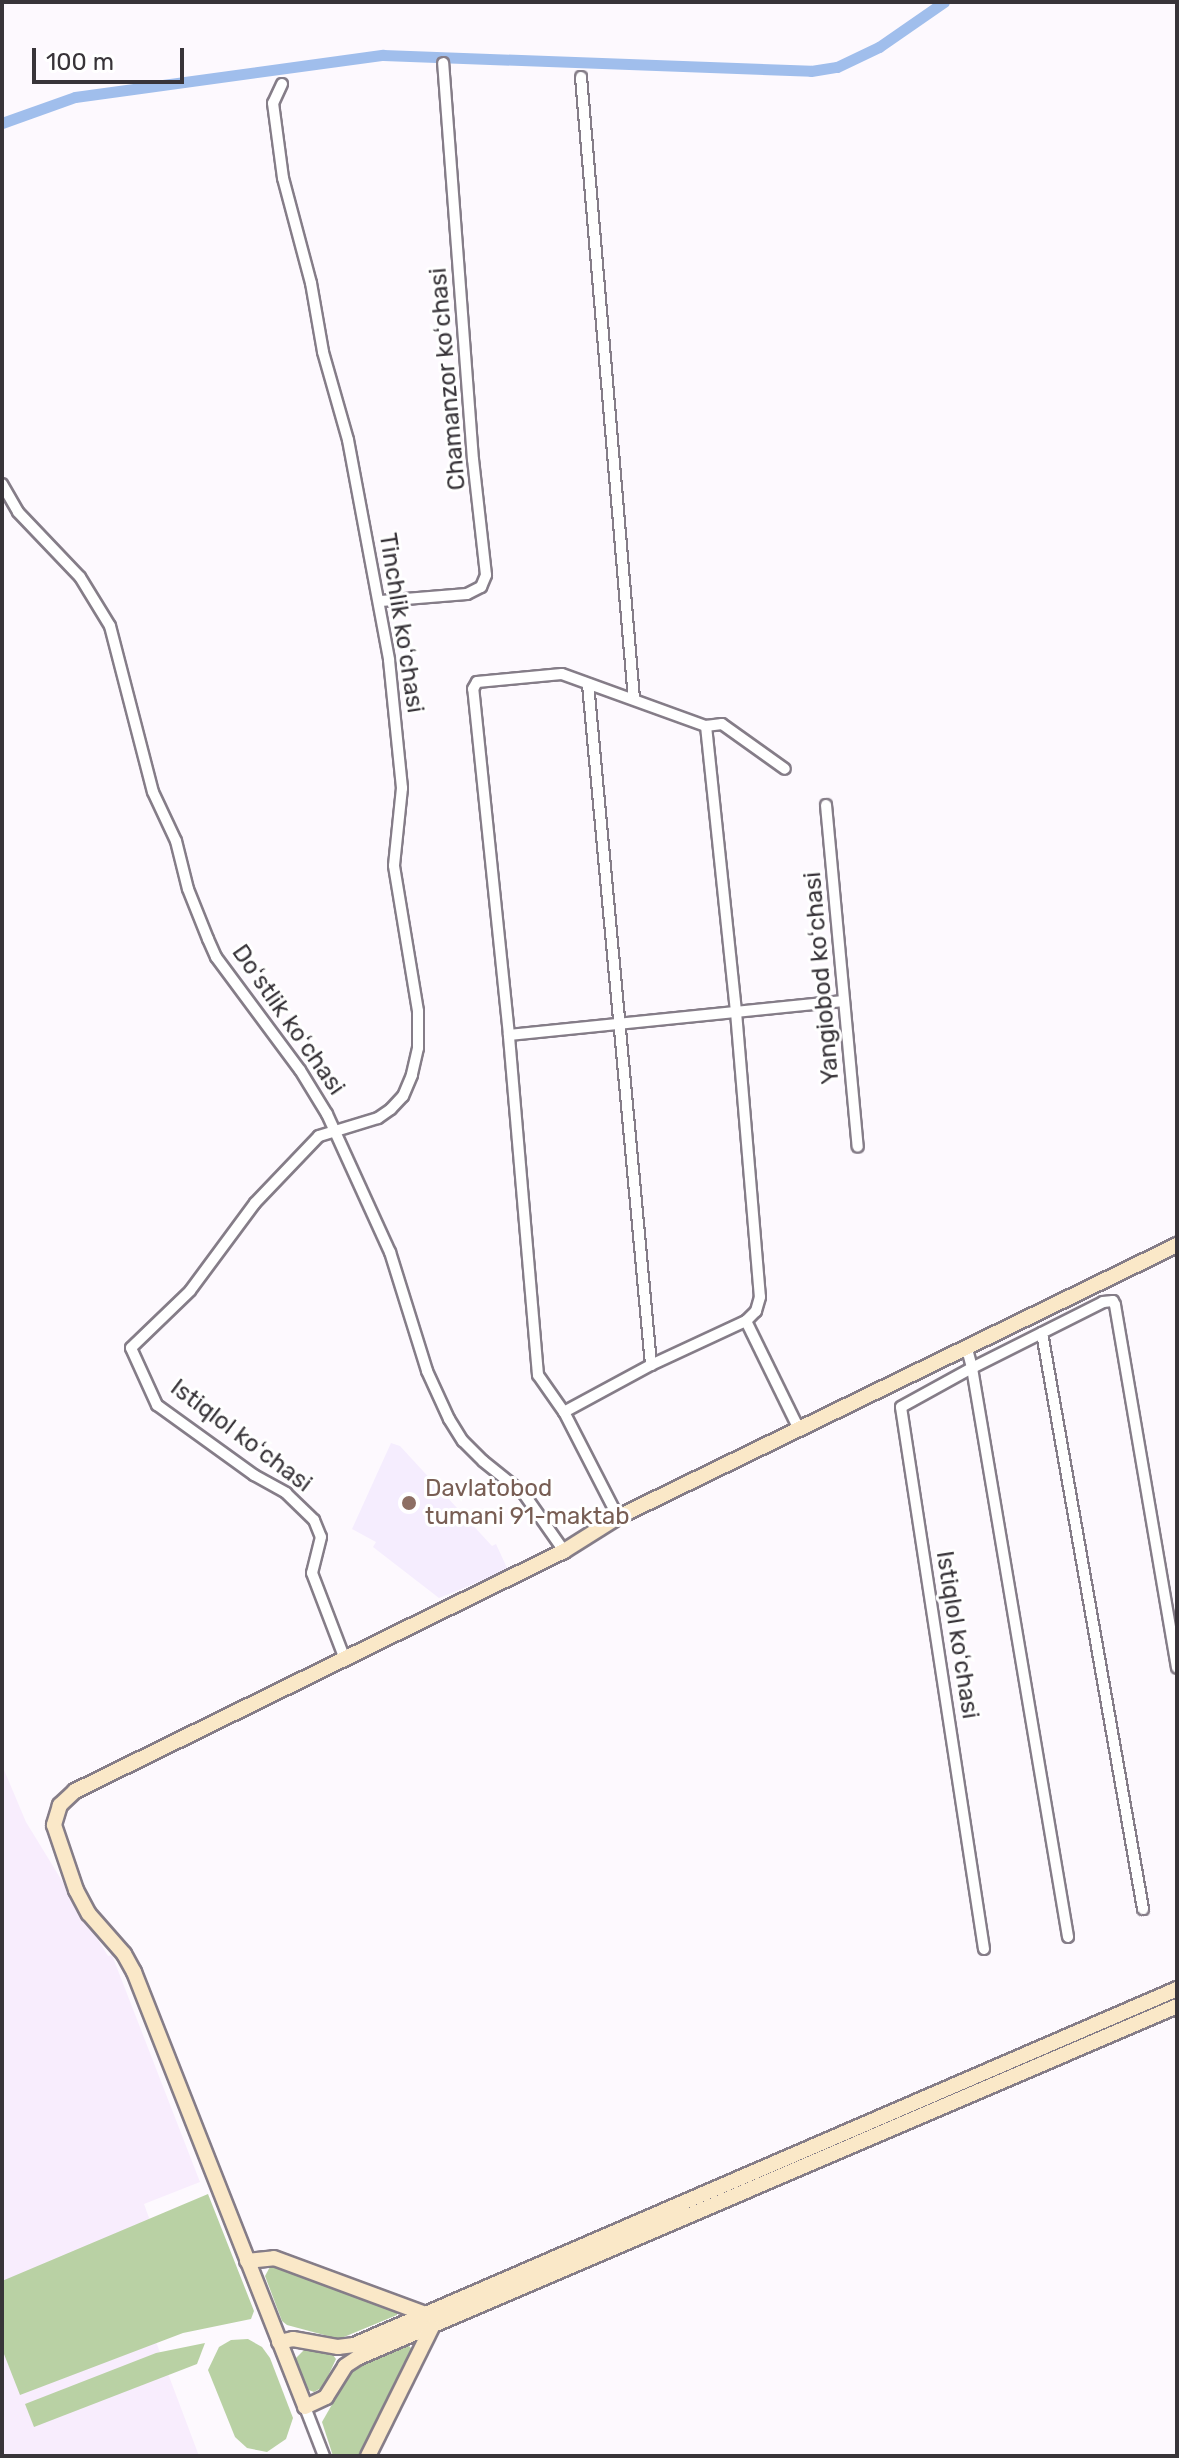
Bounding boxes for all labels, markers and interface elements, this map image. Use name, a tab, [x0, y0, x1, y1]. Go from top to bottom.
scale bar	[36, 32, 188, 82]
text: 100 m	[46, 48, 114, 76]
street label: Chamanzor koʻchasi	[424, 266, 472, 492]
street label: Tinchlik koʻchasi	[373, 531, 429, 715]
street label: Yangiobod koʻchasi	[798, 871, 846, 1085]
street label: Doʻstlik koʻchasi	[225, 939, 351, 1101]
street label: Istiqlol koʻchasi	[165, 1373, 317, 1499]
place label: Davlatobod tumani 91-maktab	[425, 1475, 630, 1531]
marker: Davlatobod tumani 91-maktab	[400, 1494, 418, 1512]
street label: Istiqlol koʻchasi	[930, 1549, 984, 1721]

